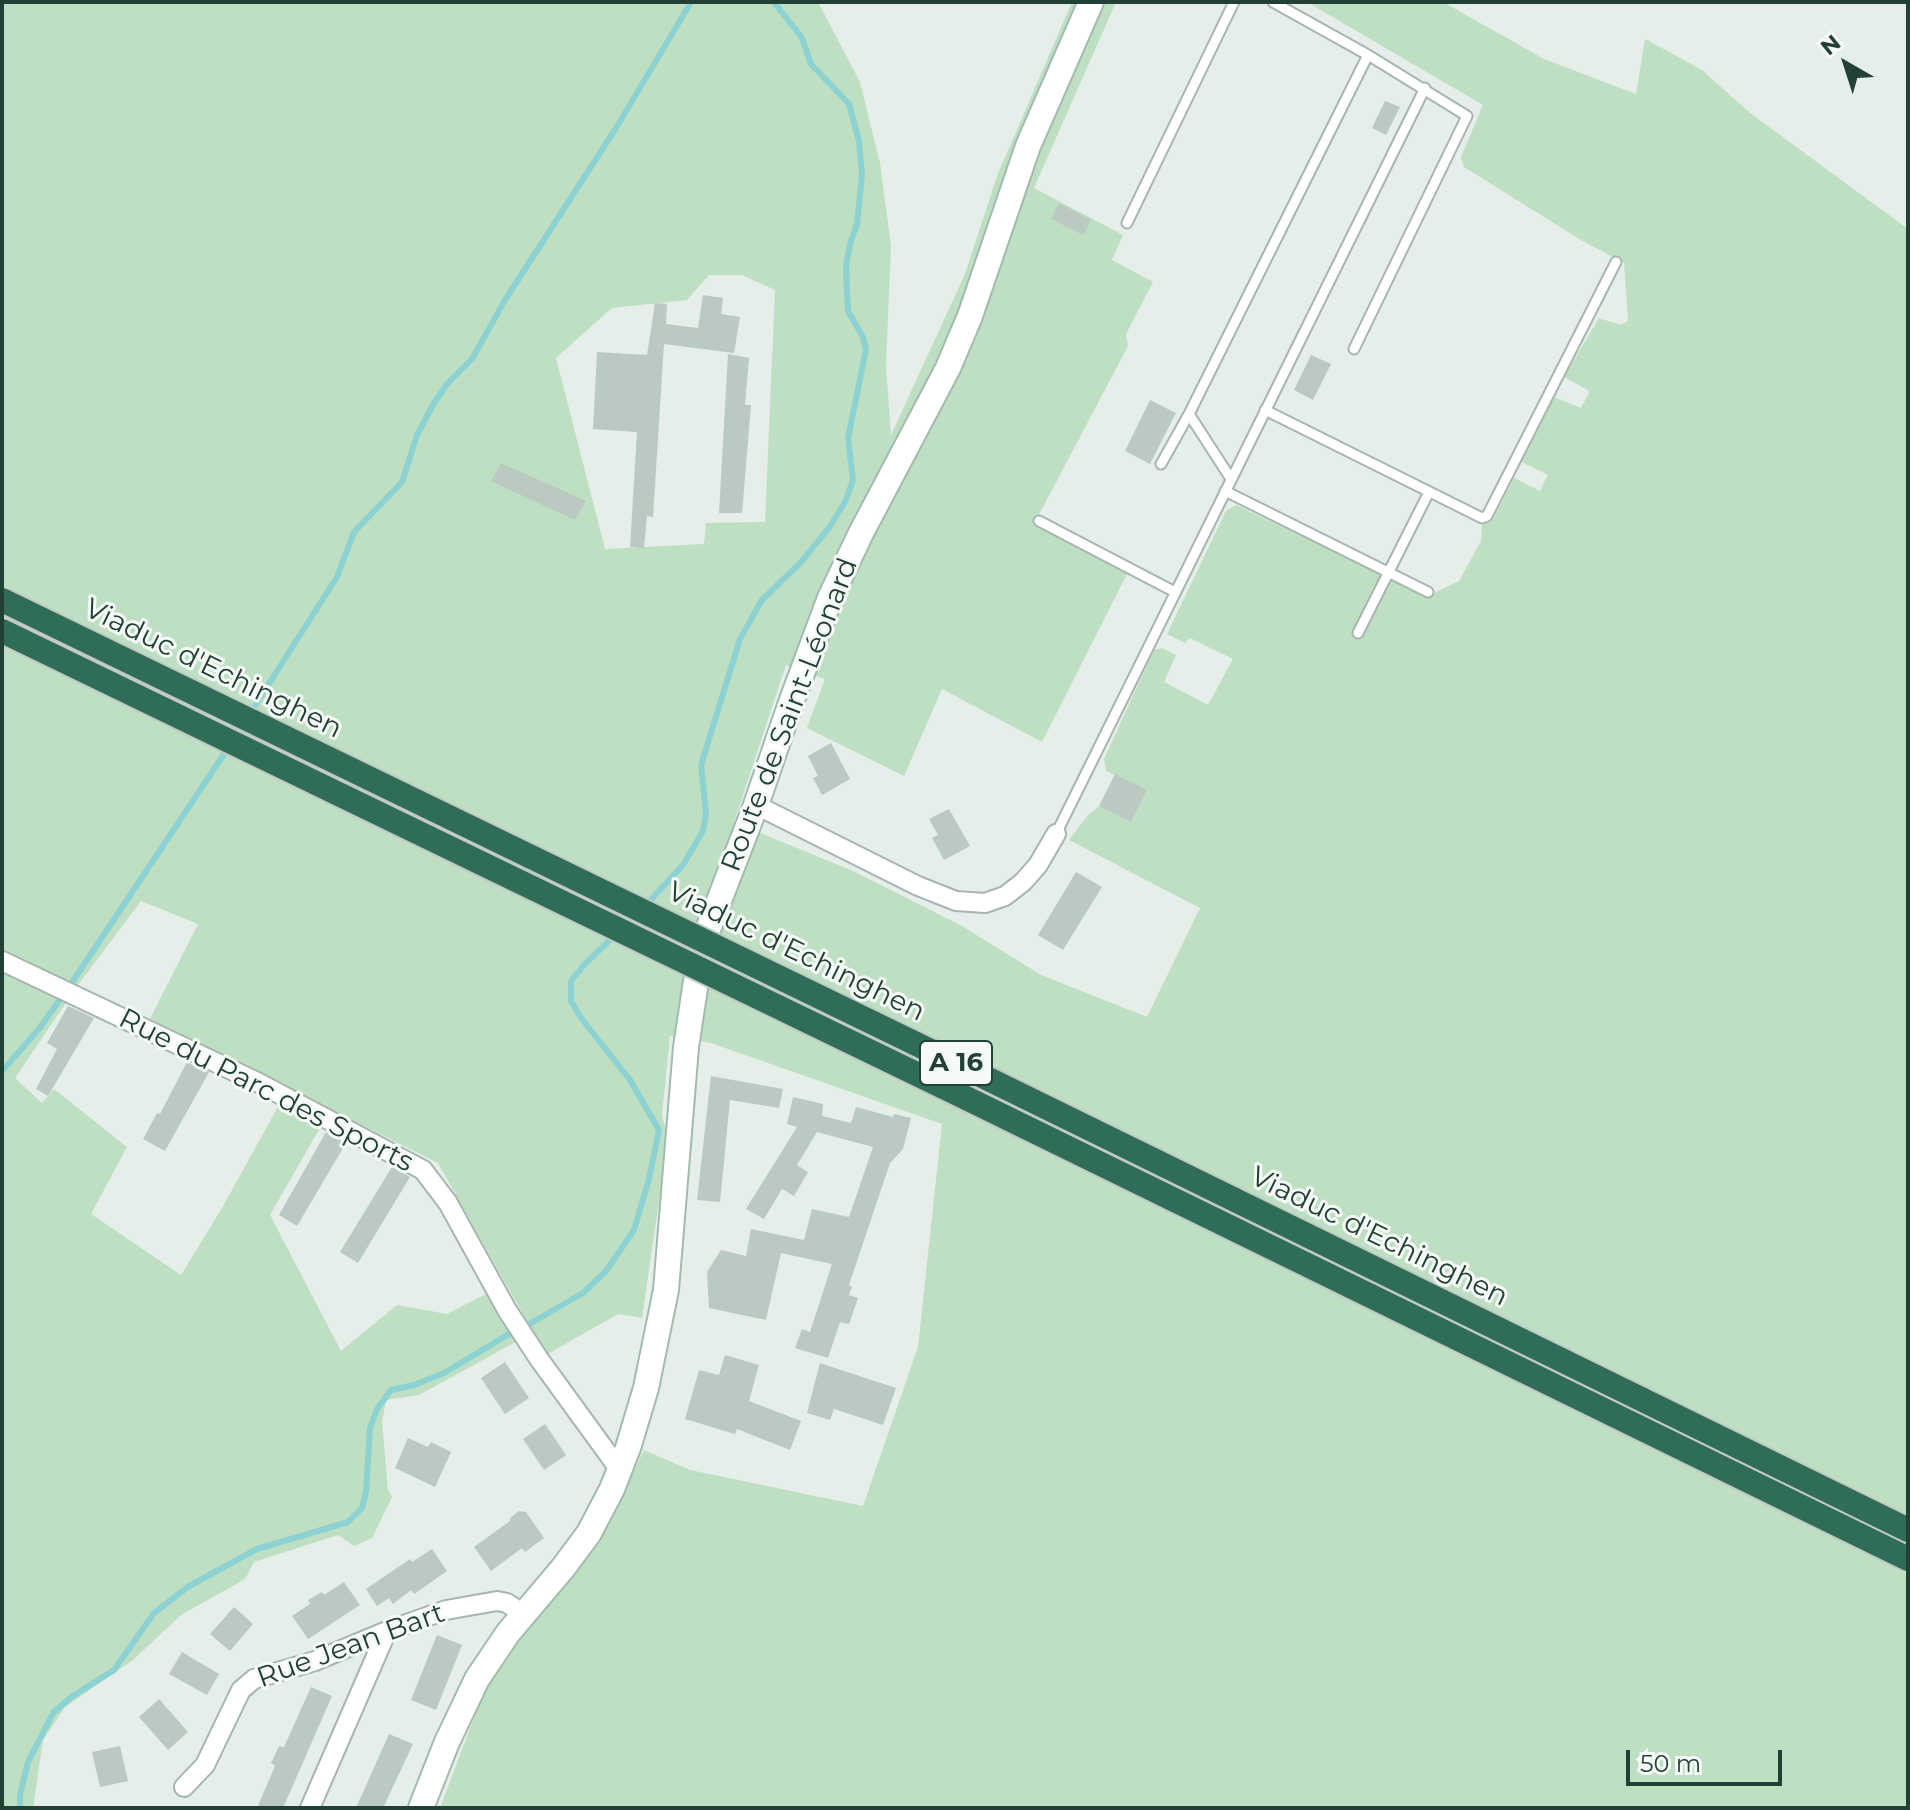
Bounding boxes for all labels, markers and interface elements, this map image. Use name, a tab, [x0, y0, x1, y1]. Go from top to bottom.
north arrow	[1806, 24, 1886, 104]
text: N	[1815, 29, 1846, 61]
street label: Route de Saint-Léonard	[715, 554, 865, 876]
street label: Viaduc d'Echinghen	[79, 592, 347, 746]
street label: Viaduc d'Echinghen	[662, 875, 930, 1029]
street label: Rue du Parc des Sports	[113, 1002, 419, 1180]
road number: A 16	[920, 1041, 992, 1085]
street label: Viaduc d'Echinghen	[1245, 1160, 1513, 1314]
street label: Rue Jean Bart	[253, 1596, 449, 1696]
scale bar	[1630, 1734, 1786, 1784]
text: 50 m	[1640, 1749, 1701, 1778]

